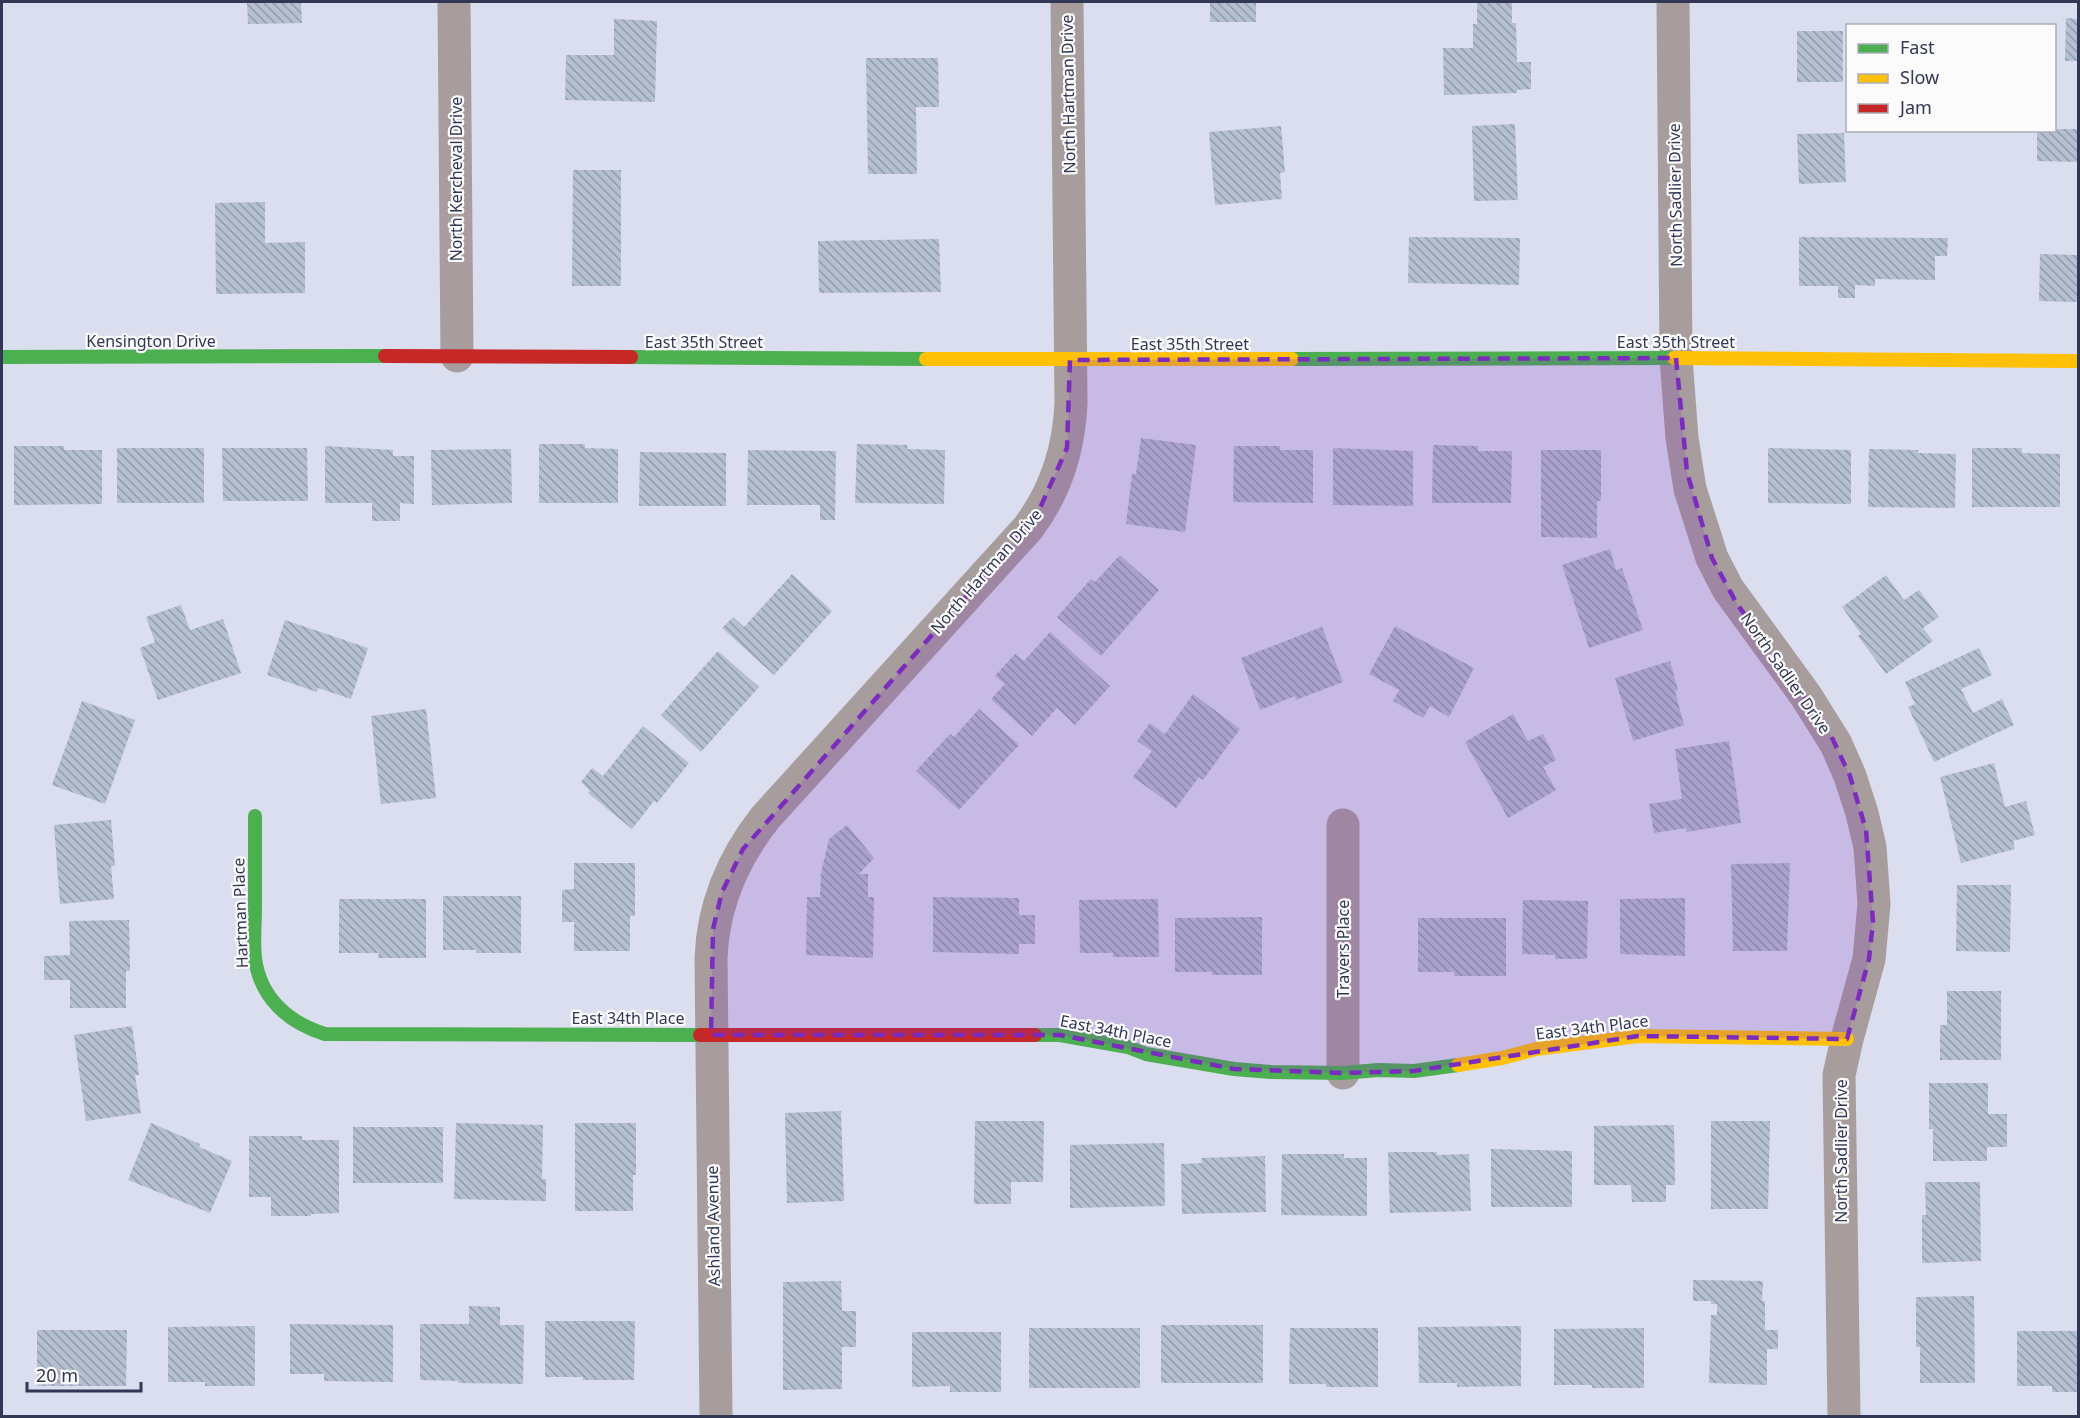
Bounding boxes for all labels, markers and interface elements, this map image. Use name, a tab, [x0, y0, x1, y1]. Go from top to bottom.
street label: North Hartman Drive	[1056, 14, 1080, 174]
legend	[1846, 24, 2056, 132]
text: Fast	[1900, 35, 1935, 59]
text: Slow	[1900, 65, 1939, 89]
text: Jam	[1898, 95, 1932, 119]
street label: North Kercheval Drive	[445, 97, 467, 261]
street label: North Sadlier Drive	[1663, 123, 1687, 267]
street label: Kensington Drive	[86, 330, 216, 352]
street label: East 35th Street	[645, 331, 763, 353]
street label: East 35th Street	[1617, 331, 1735, 353]
street label: East 35th Street	[1131, 333, 1249, 355]
street label: North Hartman Drive	[926, 504, 1046, 638]
street label: North Sadlier Drive	[1736, 608, 1836, 738]
street label: Hartman Place	[227, 857, 253, 969]
street label: Travers Place	[1332, 900, 1354, 998]
street label: East 34th Place	[571, 1007, 685, 1029]
street label: East 34th Place	[1058, 1009, 1174, 1053]
street label: East 34th Place	[1535, 1009, 1649, 1045]
street label: North Sadlier Drive	[1830, 1079, 1852, 1223]
street label: Ashland Avenue	[701, 1165, 725, 1287]
scale bar	[27, 1355, 141, 1393]
text: 20 m	[36, 1363, 78, 1387]

